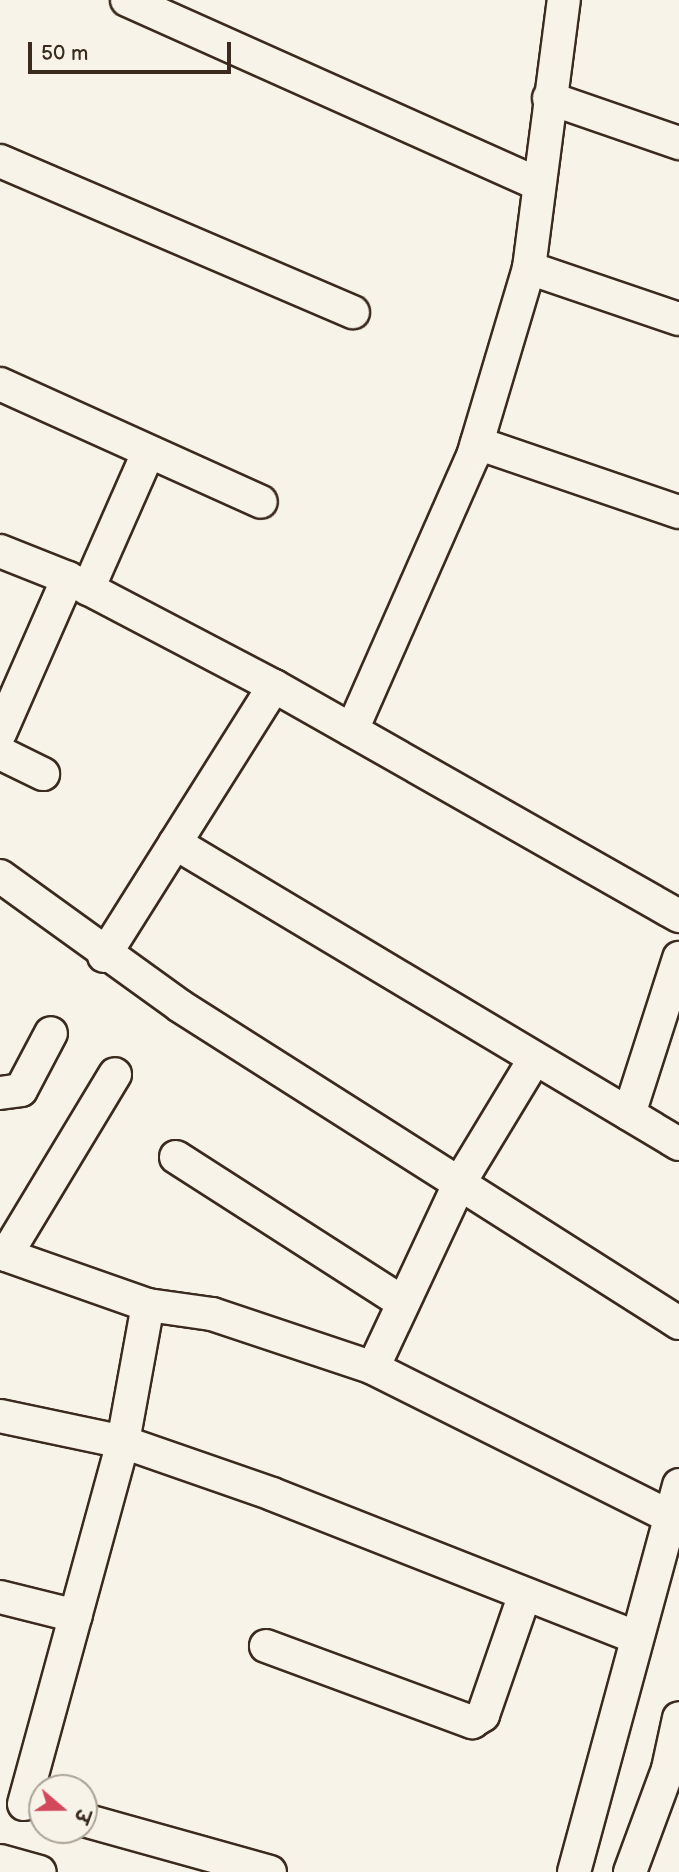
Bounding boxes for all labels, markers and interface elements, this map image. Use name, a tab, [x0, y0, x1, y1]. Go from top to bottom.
scale bar	[32, 28, 234, 72]
text: 50 m	[41, 41, 88, 66]
north arrow	[28, 1774, 98, 1844]
text: उ	[68, 1806, 94, 1826]

